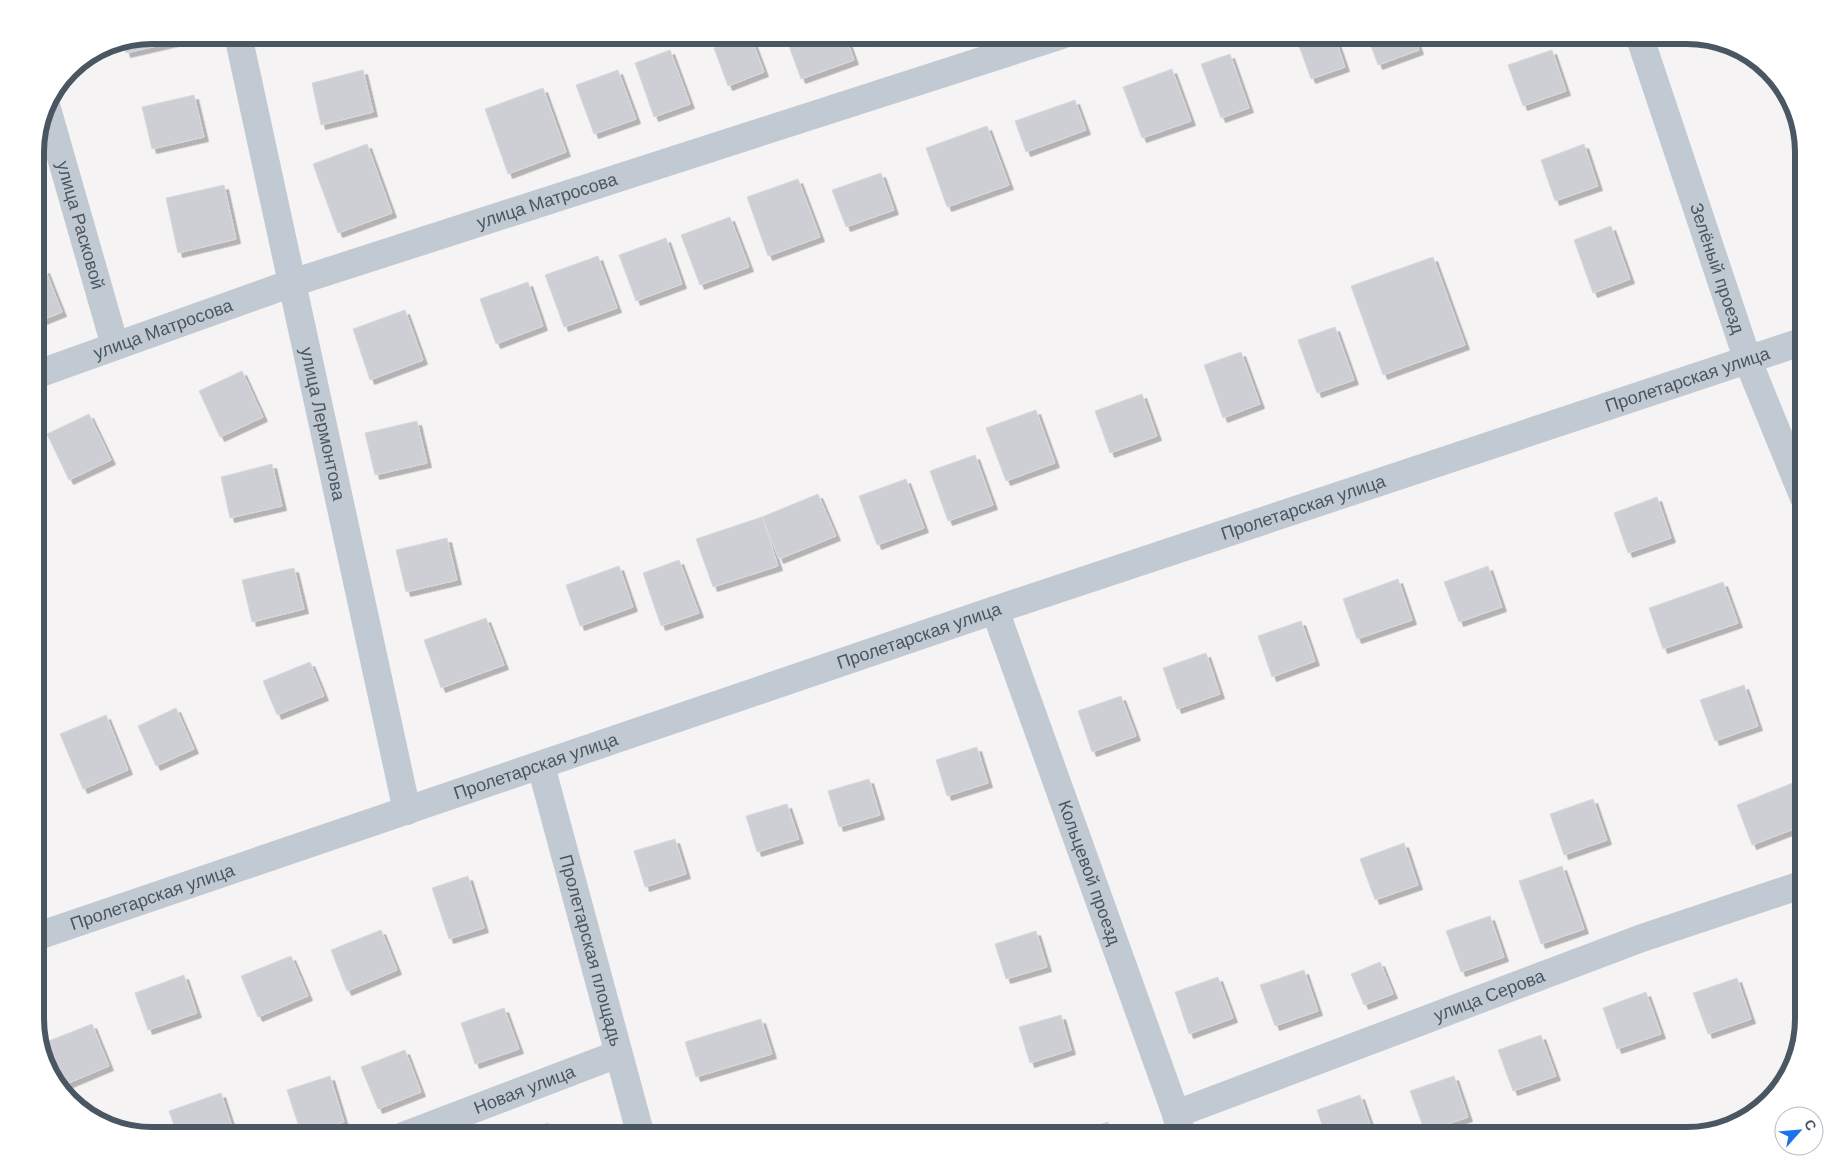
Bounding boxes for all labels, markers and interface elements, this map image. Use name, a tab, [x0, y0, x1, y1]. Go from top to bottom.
street label: улица Расковой	[53, 159, 108, 292]
street label: улица Матросова	[474, 169, 621, 233]
street label: Зелёный проезд	[1686, 200, 1748, 337]
street label: улица Матросова	[91, 295, 236, 363]
street label: Пролетарская улица	[1603, 343, 1773, 416]
street label: улица Лермонтова	[296, 345, 349, 503]
street label: Пролетарская улица	[1218, 471, 1389, 544]
street label: Пролетарская улица	[834, 598, 1005, 673]
street label: Пролетарская улица	[451, 729, 621, 804]
street label: Кольцевой проезд	[1054, 797, 1125, 948]
street label: Пролетарская площадь	[555, 852, 626, 1049]
street label: Пролетарская улица	[68, 859, 238, 934]
street label: улица Серова	[1431, 965, 1549, 1026]
street label: Новая улица	[471, 1061, 579, 1118]
north arrow	[1774, 1106, 1824, 1156]
text: С	[1801, 1117, 1820, 1133]

